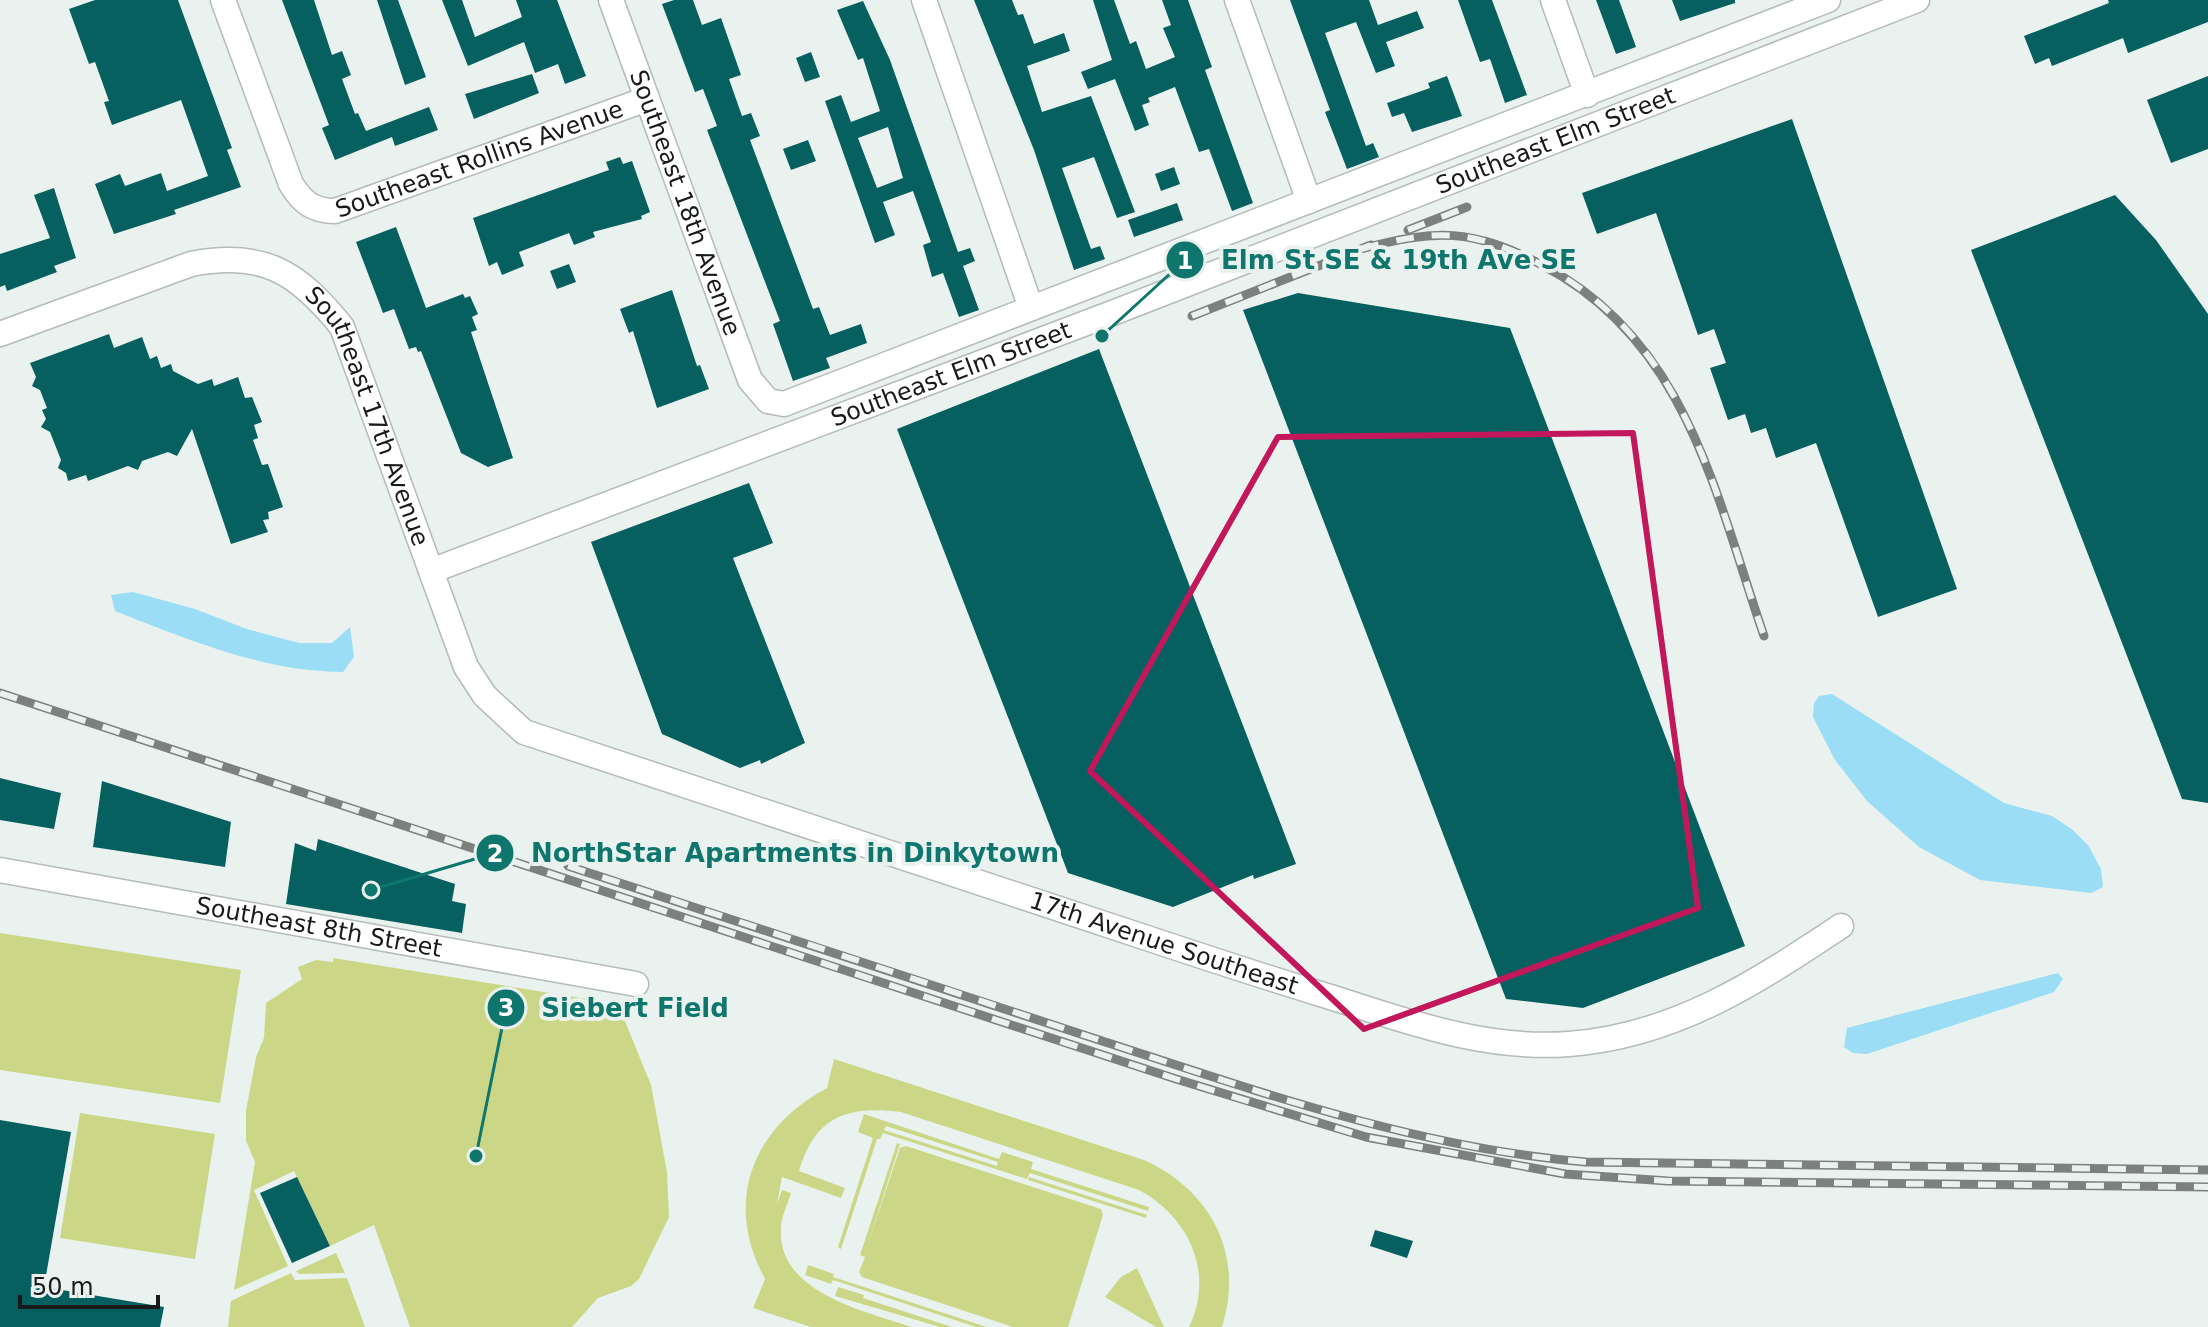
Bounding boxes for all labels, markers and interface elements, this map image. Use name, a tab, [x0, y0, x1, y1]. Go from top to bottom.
street label: Southeast 18th Avenue	[624, 66, 747, 340]
street label: Southeast Elm Street	[1432, 81, 1679, 200]
street label: Southeast Rollins Avenue	[332, 95, 627, 224]
callout: Elm St SE & 19th Ave SE	[1165, 235, 1593, 285]
text: Elm St SE & 19th Ave SE	[1221, 245, 1577, 275]
text: 1	[1177, 247, 1193, 275]
street label: Southeast 17th Avenue	[299, 281, 435, 550]
street label: Southeast Elm Street	[827, 316, 1075, 432]
callout: NorthStar Apartments in Dinkytown	[475, 828, 1075, 878]
text: NorthStar Apartments in Dinkytown	[531, 838, 1059, 868]
text: 2	[487, 840, 503, 868]
street label: 17th Avenue Southeast	[1026, 886, 1302, 1000]
street label: Southeast 8th Street	[194, 891, 444, 963]
callout: Siebert Field	[486, 983, 745, 1033]
text: Siebert Field	[541, 993, 729, 1023]
text: 3	[498, 994, 514, 1022]
scale bar	[20, 1259, 158, 1309]
text: 50 m	[32, 1273, 94, 1301]

